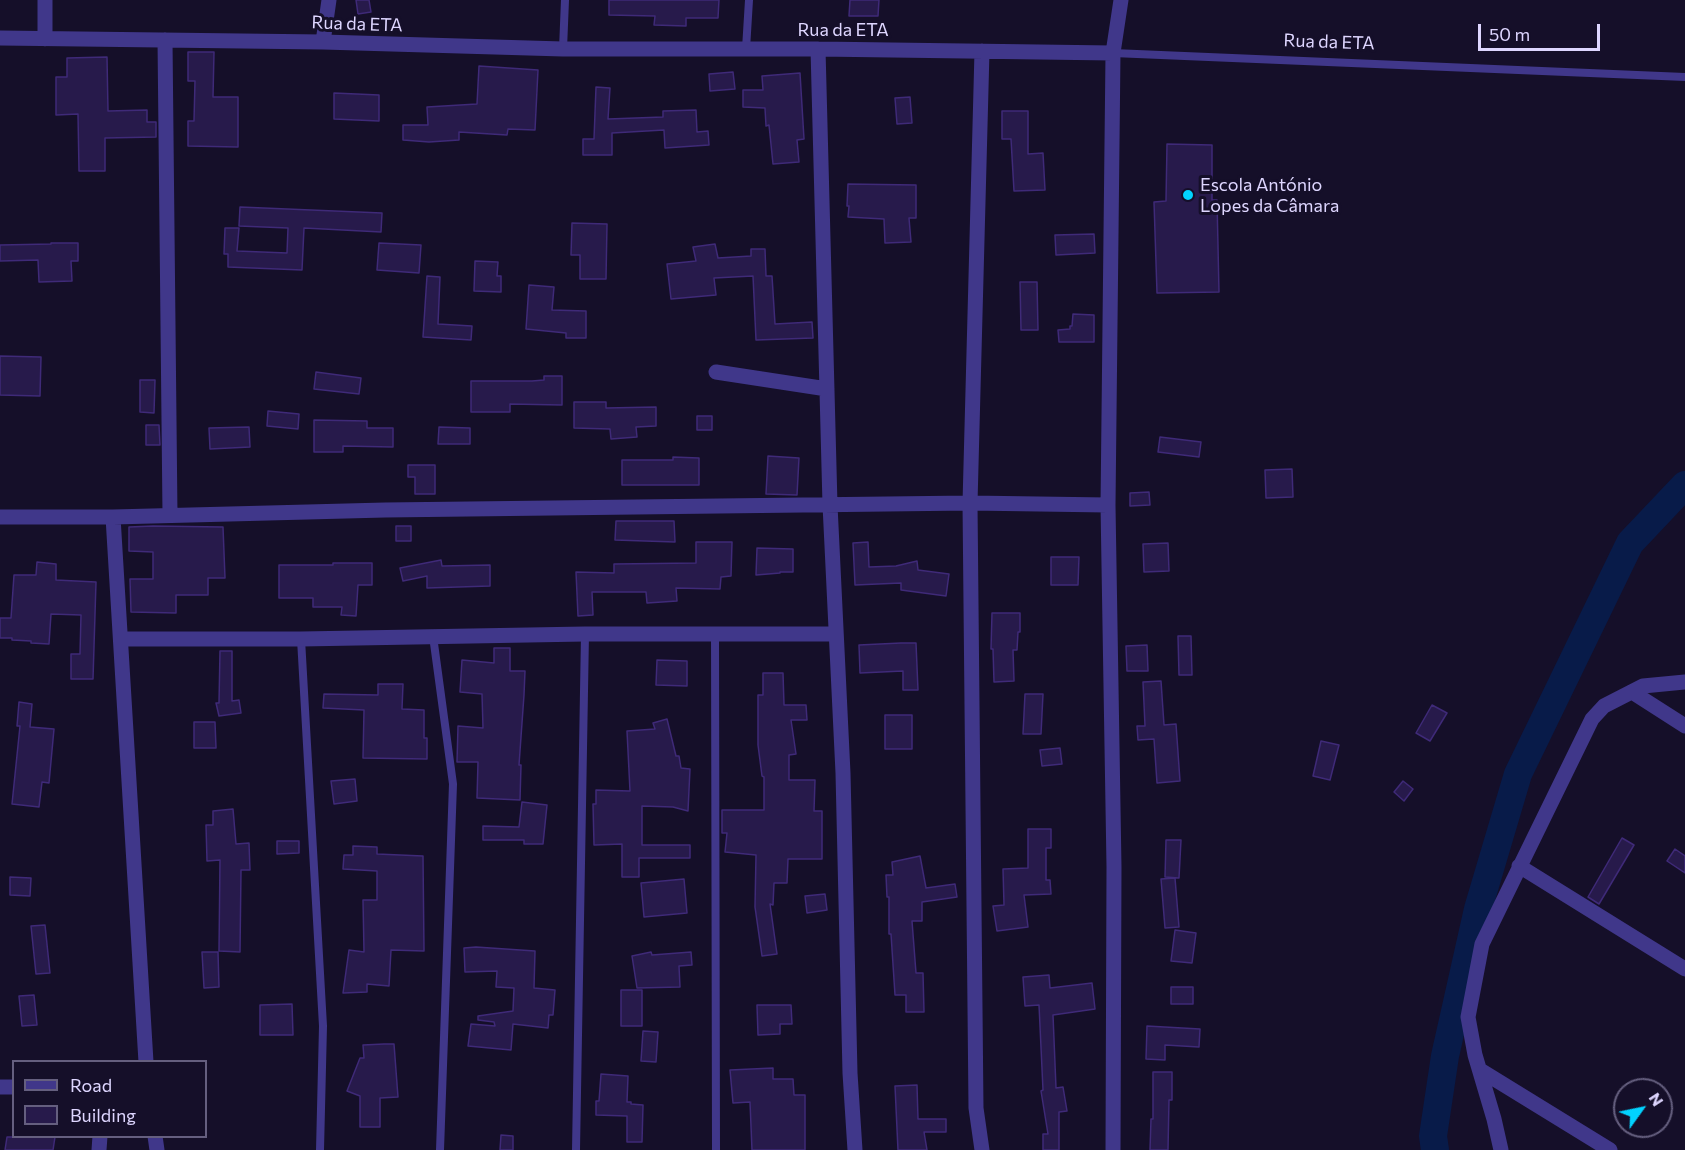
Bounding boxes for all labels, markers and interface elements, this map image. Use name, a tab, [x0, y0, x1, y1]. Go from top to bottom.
street label: Rua da ETA	[311, 12, 403, 36]
scale bar	[1481, 12, 1602, 50]
street label: Rua da ETA	[797, 19, 889, 41]
text: 50 m	[1489, 23, 1530, 45]
street label: Rua da ETA	[1283, 30, 1375, 54]
place label: Escola António Lopes da Câmara	[1200, 174, 1339, 216]
marker: Escola António Lopes da Câmara	[1181, 188, 1195, 202]
legend	[12, 1060, 207, 1138]
text: Road	[70, 1074, 112, 1096]
north arrow	[1613, 1078, 1673, 1138]
text: N	[1646, 1089, 1668, 1109]
text: Building	[70, 1104, 136, 1126]

